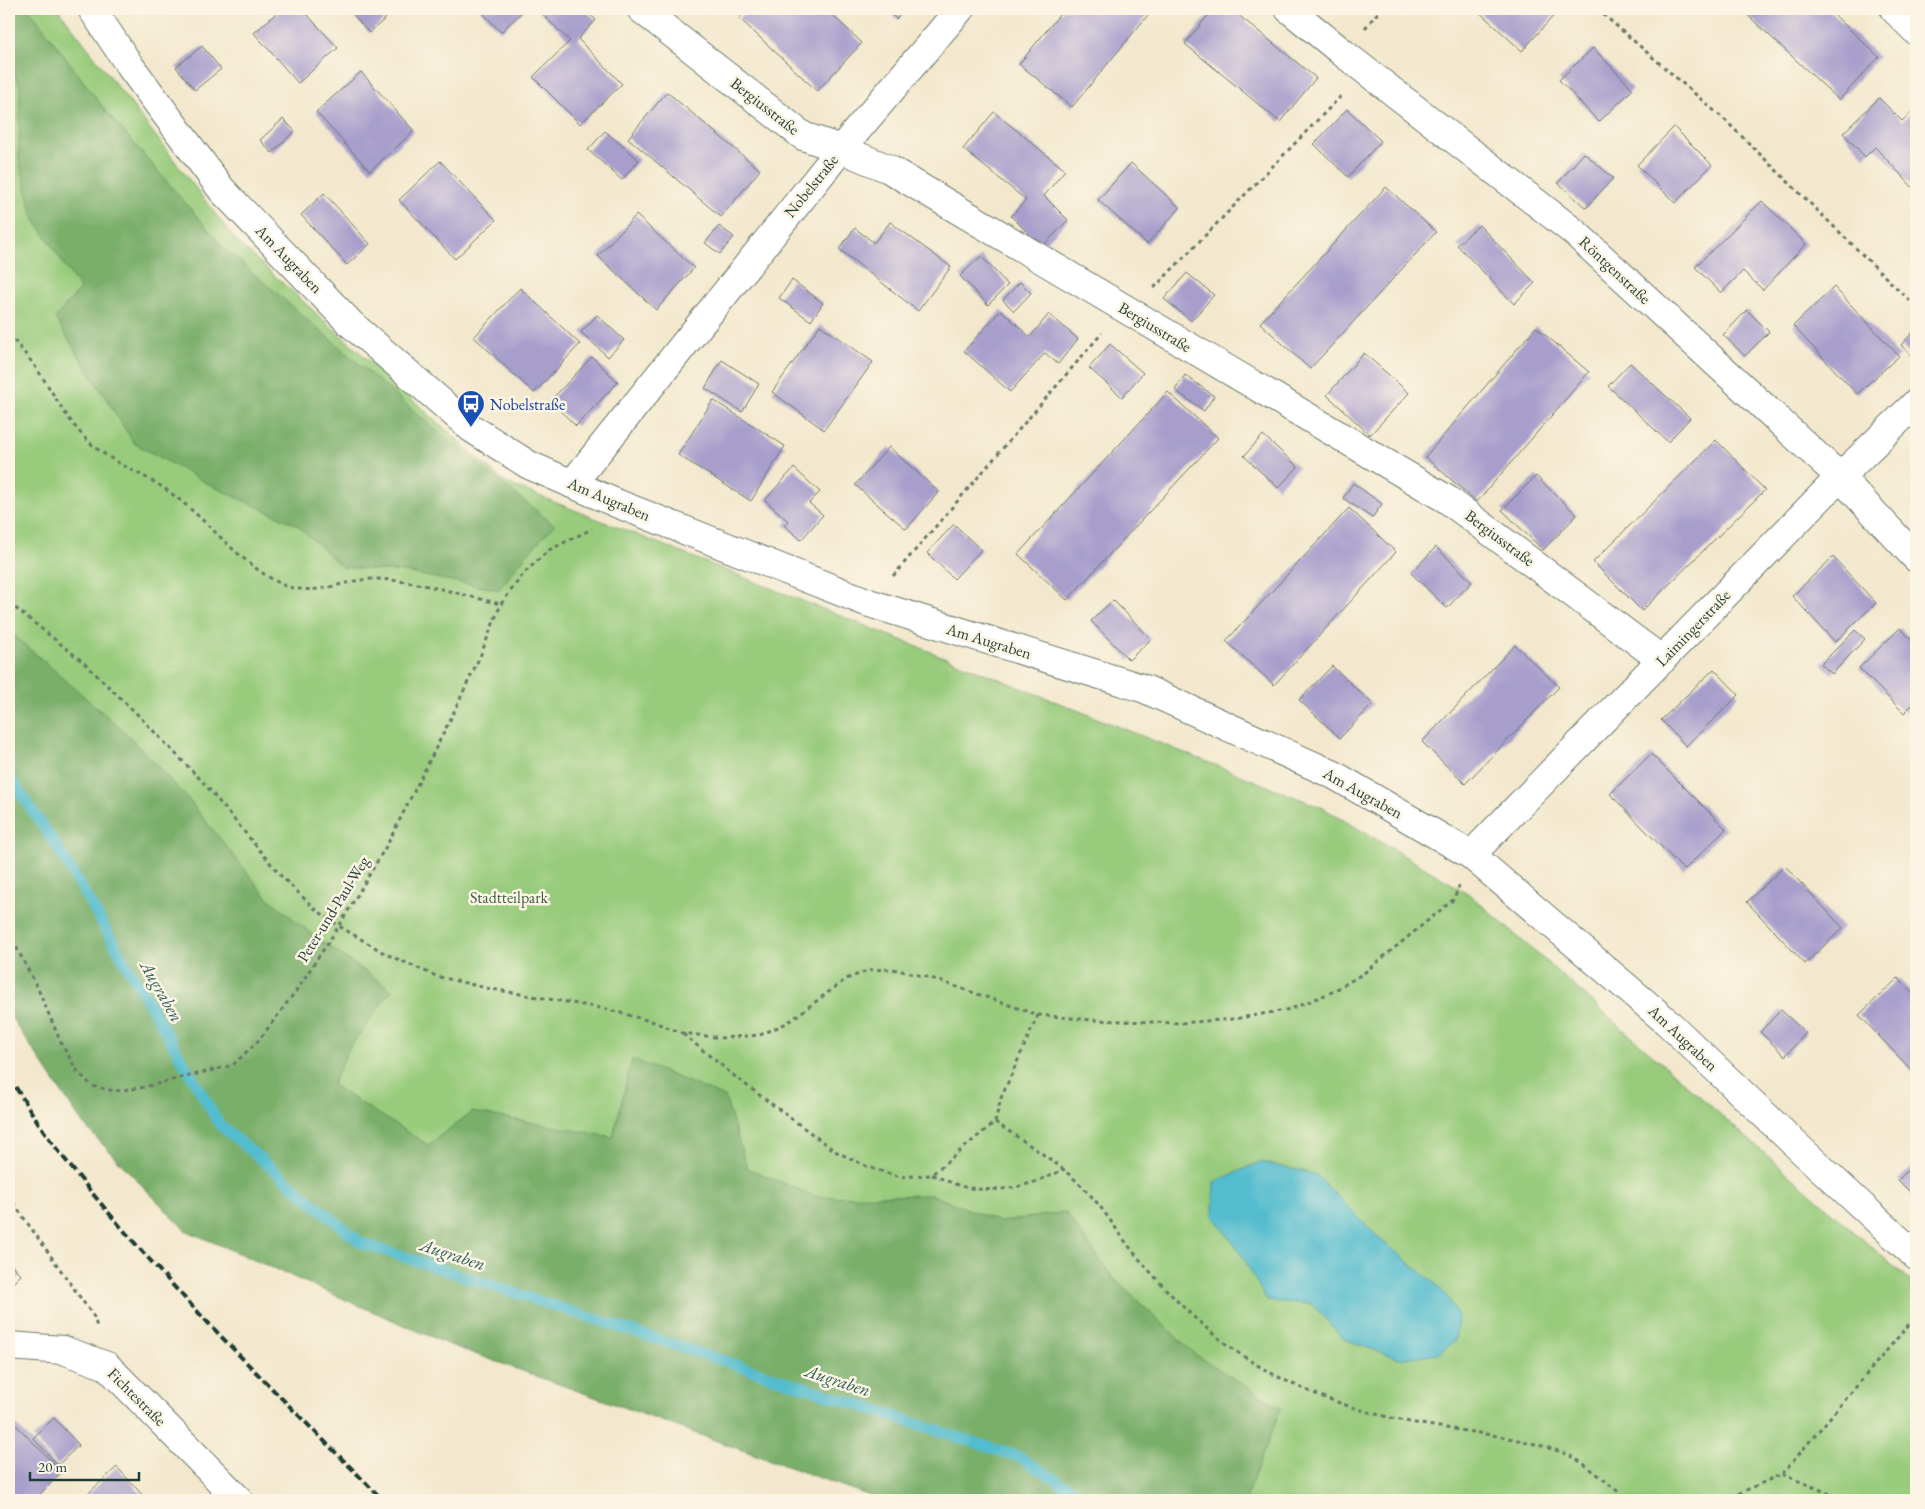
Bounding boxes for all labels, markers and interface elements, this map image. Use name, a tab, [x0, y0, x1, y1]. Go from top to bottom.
street label: Bergiusstraße	[726, 73, 804, 139]
street label: Nobelstraße	[779, 150, 843, 222]
street label: Am Augraben	[250, 219, 327, 298]
street label: Röntgenstraße	[1575, 231, 1655, 309]
street label: Bergiusstraße	[1115, 297, 1195, 357]
bus stop icon: Nobelstraße	[456, 389, 486, 428]
place label: Nobelstraße	[490, 394, 565, 415]
street label: Am Augraben	[564, 472, 654, 526]
street label: Bergiusstraße	[1461, 505, 1539, 571]
street label: Laimingerstraße	[1651, 585, 1735, 671]
street label: Am Augraben	[943, 618, 1035, 664]
street label: Am Augraben	[1319, 762, 1407, 824]
street label: Peter-und-Paul-Weg	[292, 851, 374, 966]
park label: Stadtteilpark	[470, 887, 549, 908]
water label: Augraben	[133, 955, 189, 1026]
street label: Am Augraben	[1643, 1000, 1723, 1076]
water label: Augraben	[415, 1232, 488, 1276]
water label: Augraben	[800, 1358, 873, 1402]
street label: Fichtestraße	[103, 1363, 171, 1431]
scale bar	[30, 1449, 139, 1481]
text: 20 m	[38, 1457, 67, 1476]

